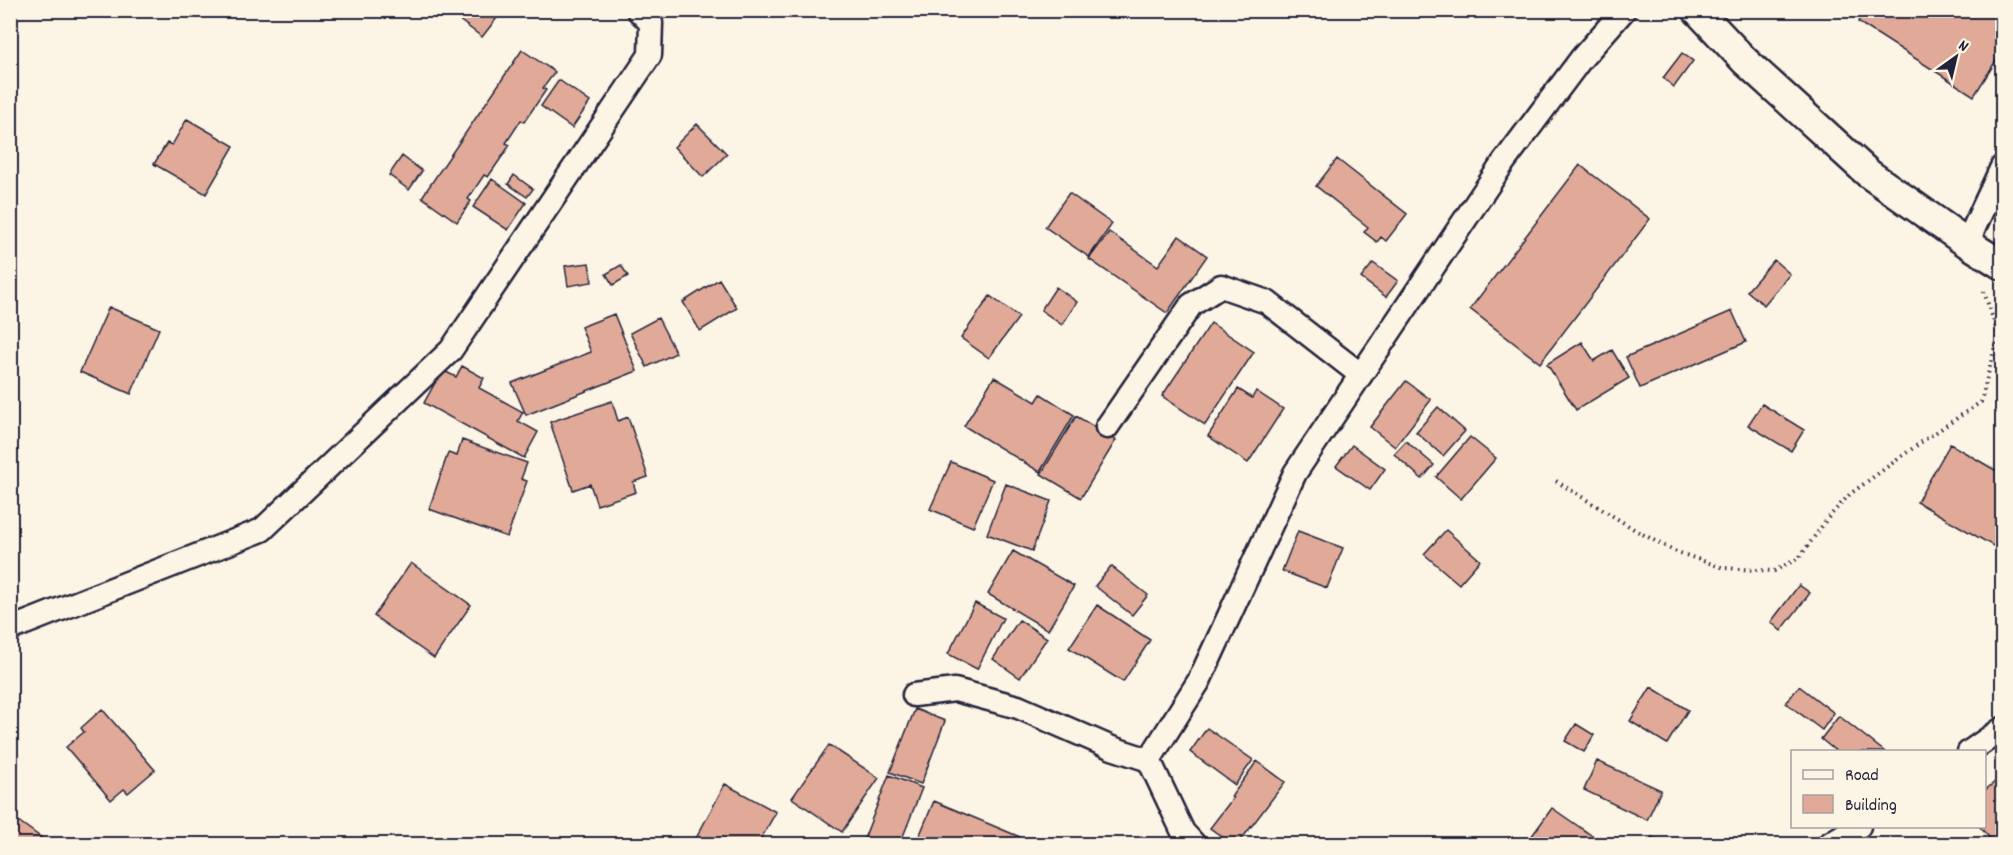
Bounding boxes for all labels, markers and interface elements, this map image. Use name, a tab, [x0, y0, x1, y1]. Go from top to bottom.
north arrow	[1926, 27, 1986, 87]
text: N	[1953, 35, 1973, 58]
legend	[1791, 750, 1986, 828]
text: Road	[1845, 764, 1879, 789]
text: Building	[1845, 794, 1897, 819]

